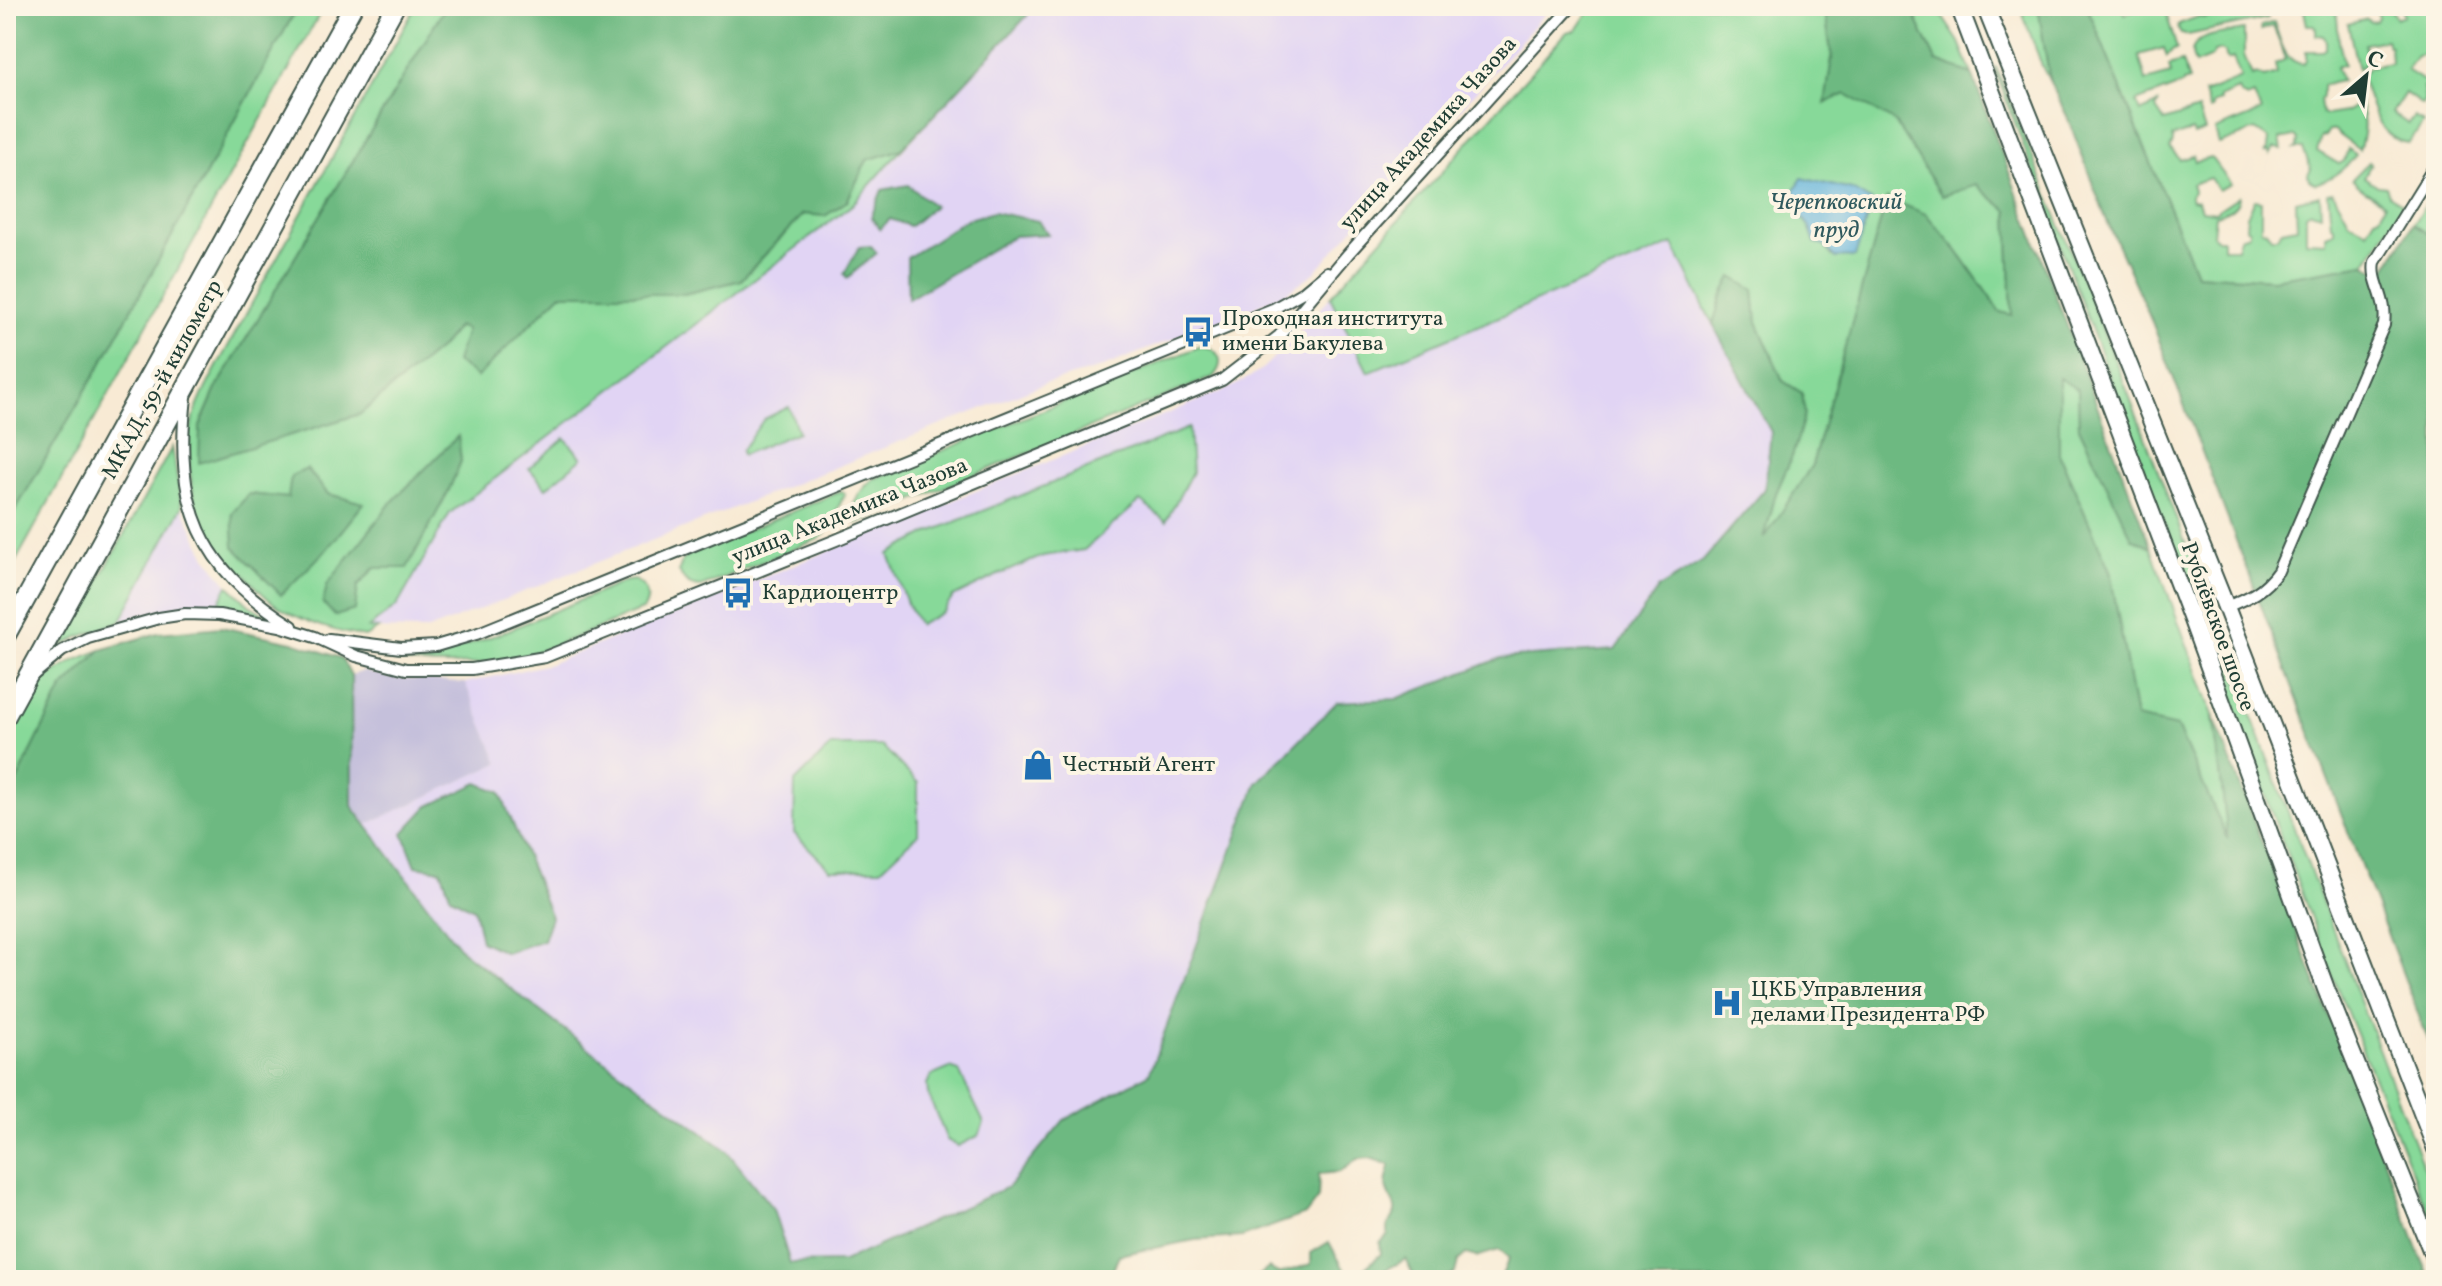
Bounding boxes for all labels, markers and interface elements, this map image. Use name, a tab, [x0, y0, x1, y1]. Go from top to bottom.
street label: улица Академика Чазова	[1333, 30, 1525, 238]
north arrow	[2326, 36, 2406, 116]
text: С	[2361, 44, 2388, 78]
water label: Черепковский пруд	[1769, 186, 1903, 248]
street label: МКАД, 59-й километр	[95, 275, 231, 485]
place label: Проходная института имени Бакулева	[1222, 304, 1444, 360]
bus stop icon: Проходная института имени Бакулева	[1181, 315, 1215, 349]
street label: улица Академика Чазова	[727, 450, 973, 574]
street label: Рублёвское шоссе	[2172, 538, 2262, 716]
bus stop icon: Кардиоцентр	[721, 576, 755, 610]
place label: Кардиоцентр	[762, 578, 898, 609]
shop icon: Честный Агент	[1021, 748, 1055, 782]
place label: Честный Агент	[1062, 750, 1215, 781]
place label: ЦКБ Управления делами Президента РФ	[1751, 975, 1985, 1031]
hospital icon: ЦКБ Управления делами Президента РФ	[1710, 986, 1744, 1020]

